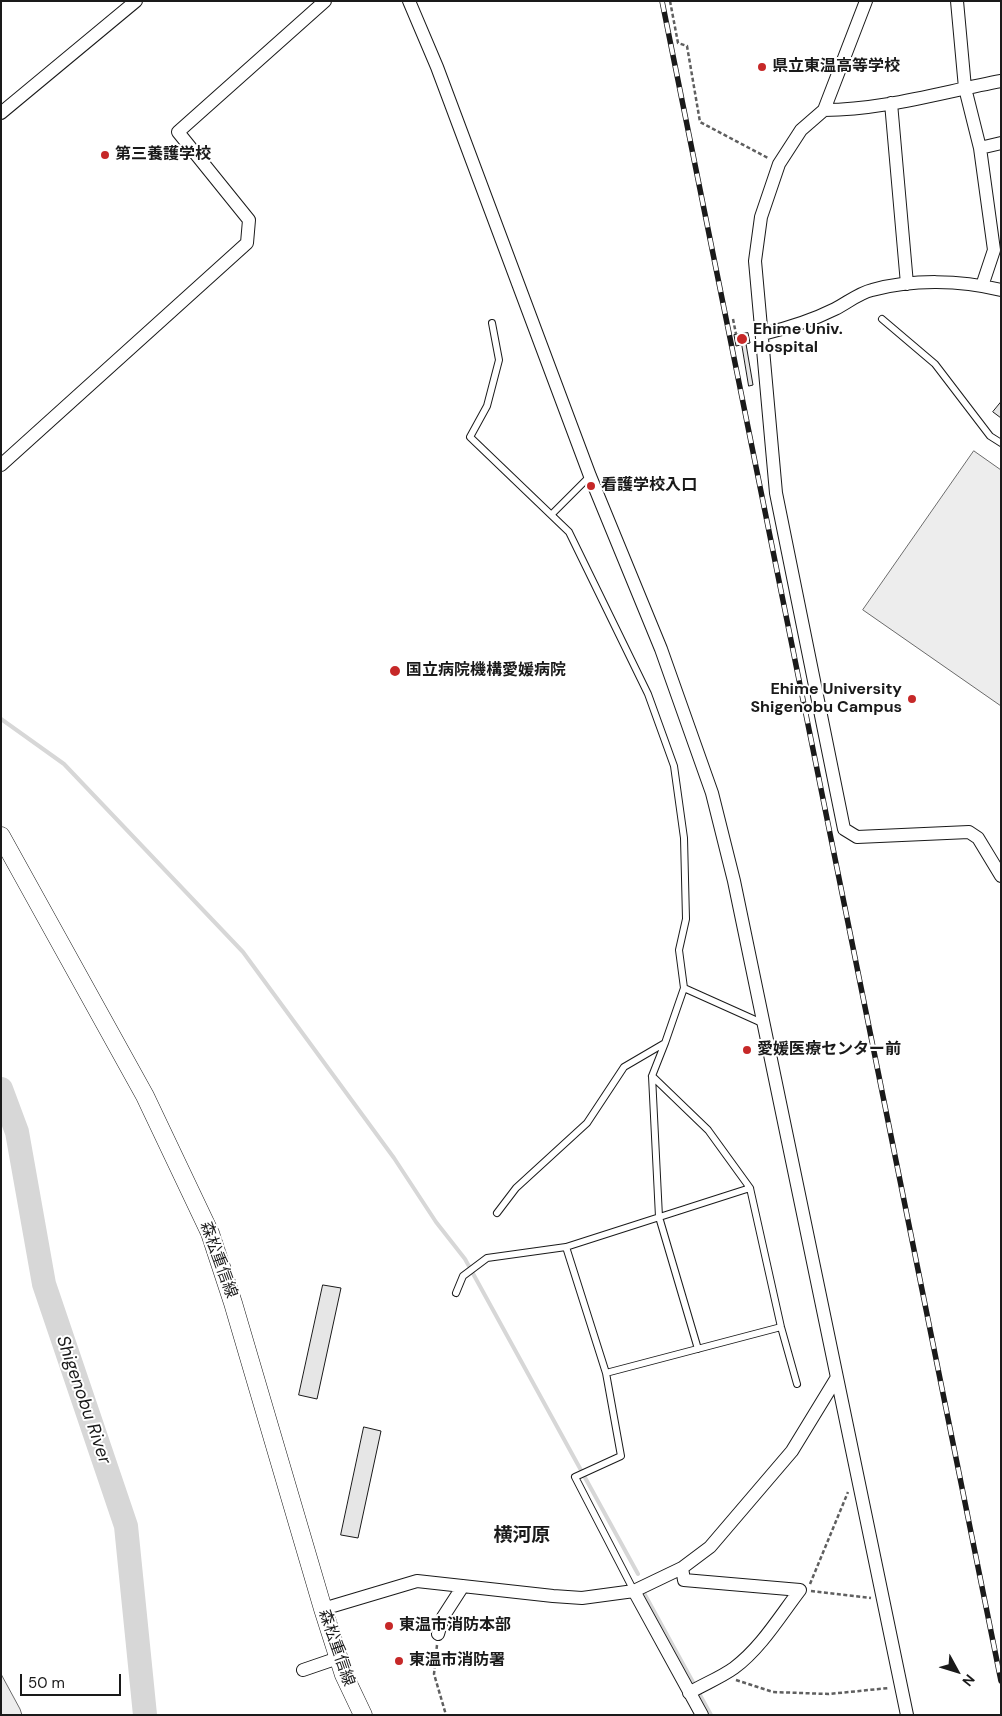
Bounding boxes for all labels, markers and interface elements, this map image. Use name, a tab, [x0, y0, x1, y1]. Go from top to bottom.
place label: 県立東温高等学校	[772, 57, 900, 77]
marker: 県立東温高等学校	[756, 61, 768, 73]
place label: 第三養護学校	[115, 145, 211, 165]
marker: 第三養護学校	[99, 149, 111, 161]
place label: Ehime Univ. Hospital	[753, 320, 843, 358]
marker: Ehime Univ. Hospital	[735, 332, 749, 346]
place label: 看護学校入口	[601, 476, 697, 496]
marker: 看護学校入口	[585, 480, 597, 492]
place label: 国立病院機構愛媛病院	[406, 661, 566, 681]
marker: 国立病院機構愛媛病院	[388, 664, 402, 678]
place label: Ehime University Shigenobu Campus	[750, 680, 902, 718]
marker: Ehime University Shigenobu Campus	[906, 693, 918, 705]
place label: 愛媛医療センター前	[757, 1040, 901, 1060]
marker: 愛媛医療センター前	[741, 1044, 753, 1056]
street label: 森松重信線	[195, 1219, 241, 1301]
water label: Shigenobu River	[51, 1333, 115, 1467]
district label: 横河原	[494, 1525, 550, 1547]
street label: 森松重信線	[314, 1607, 358, 1689]
place label: 東温市消防本部	[399, 1616, 511, 1636]
marker: 東温市消防本部	[383, 1620, 395, 1632]
north arrow	[932, 1646, 982, 1696]
place label: 東温市消防署	[409, 1651, 505, 1671]
marker: 東温市消防署	[393, 1655, 405, 1667]
scale bar	[22, 1664, 124, 1696]
text: N	[958, 1671, 979, 1690]
text: 50 m	[28, 1673, 65, 1693]

